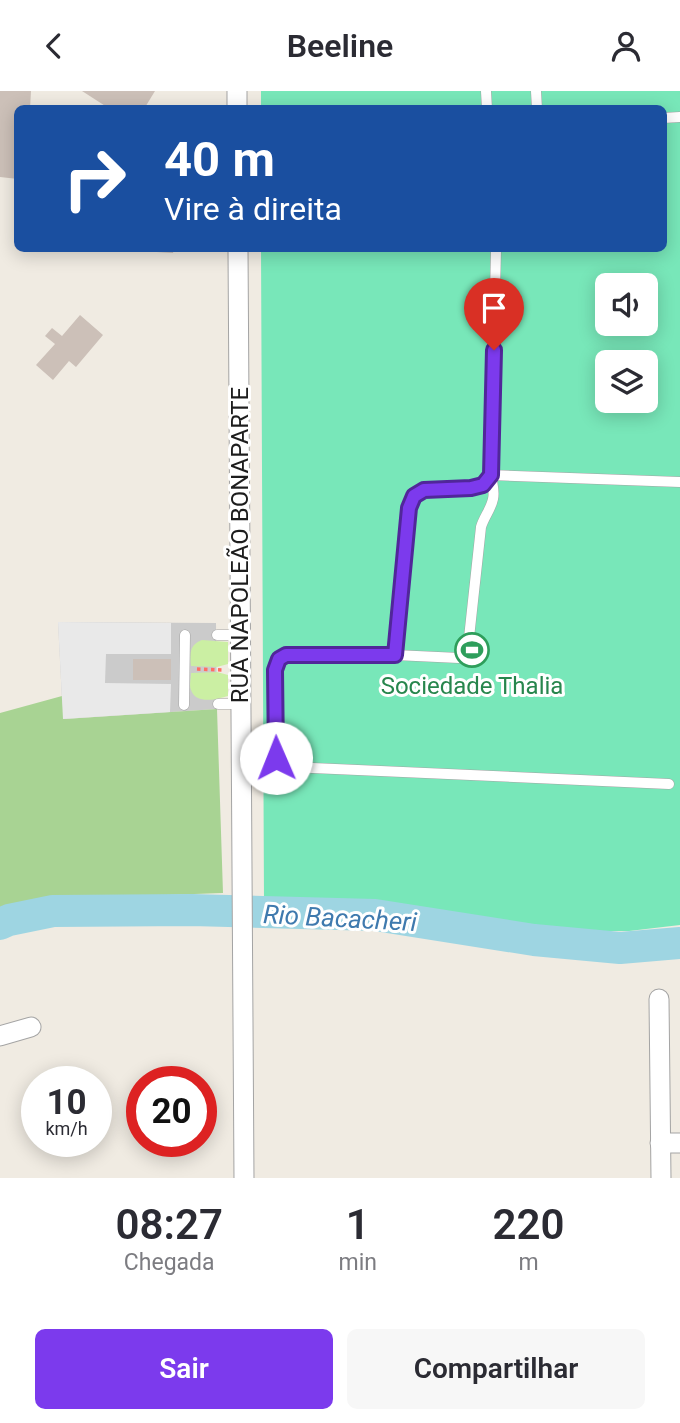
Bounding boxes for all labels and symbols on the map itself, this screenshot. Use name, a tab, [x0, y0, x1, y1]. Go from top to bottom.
pin	[464, 278, 524, 350]
street label: RUA NAPOLEÃO BONAPARTE	[226, 387, 254, 703]
sports icon: Sociedade Thalia	[453, 631, 491, 669]
place label: Sociedade Thalia	[381, 672, 563, 700]
position arrow	[239, 721, 313, 795]
water label: Rio Bacacheri	[262, 899, 419, 937]
speed limit sign: 20	[126, 1066, 217, 1157]

